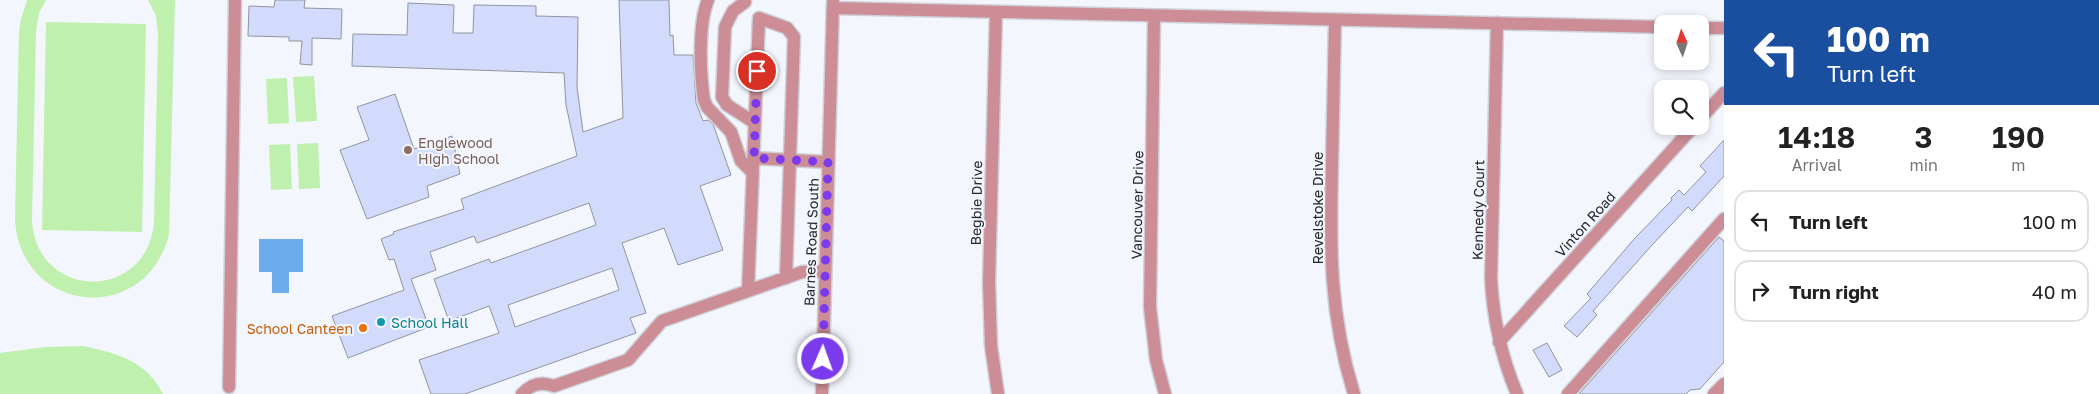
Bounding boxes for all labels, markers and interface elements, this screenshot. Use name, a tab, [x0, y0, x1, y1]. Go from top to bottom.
north arrow	[1654, 15, 1709, 70]
map controls	[1654, 15, 1709, 135]
text: 100 m	[1827, 18, 1930, 60]
icon: left	[1744, 20, 1809, 85]
pin	[736, 50, 778, 92]
icon: arrive	[743, 57, 771, 85]
text: Turn left	[1827, 60, 1916, 87]
button: search	[1654, 80, 1709, 135]
text: 14:18	[1778, 119, 1855, 155]
text: 3	[1915, 119, 1933, 155]
text: 190	[1992, 119, 2045, 155]
place label: Englewood High School	[418, 134, 500, 167]
marker: Englewood High School	[402, 144, 414, 156]
street label: Vancouver Drive	[1128, 150, 1146, 260]
street label: Revelstoke Drive	[1309, 152, 1326, 264]
text: Arrival	[1792, 155, 1842, 175]
text: min	[1909, 155, 1938, 175]
text: m	[2011, 155, 2025, 175]
street label: Begbie Drive	[967, 160, 985, 246]
street label: Kennedy Court	[1469, 160, 1487, 260]
street label: Barnes Road South	[800, 178, 822, 306]
street label: Vinton Road	[1551, 188, 1619, 260]
icon: left	[1746, 207, 1774, 235]
text: Turn left	[1789, 210, 1868, 233]
text: 100 m	[2023, 210, 2077, 233]
icon: right	[1746, 277, 1774, 305]
text: Turn right	[1789, 280, 1879, 303]
text: 40 m	[2032, 280, 2077, 303]
place label: School Hall	[391, 314, 469, 331]
marker: School Hall	[375, 316, 387, 328]
place label: School Canteen	[247, 320, 353, 337]
marker: School Canteen	[357, 322, 369, 334]
position arrow	[796, 332, 848, 384]

